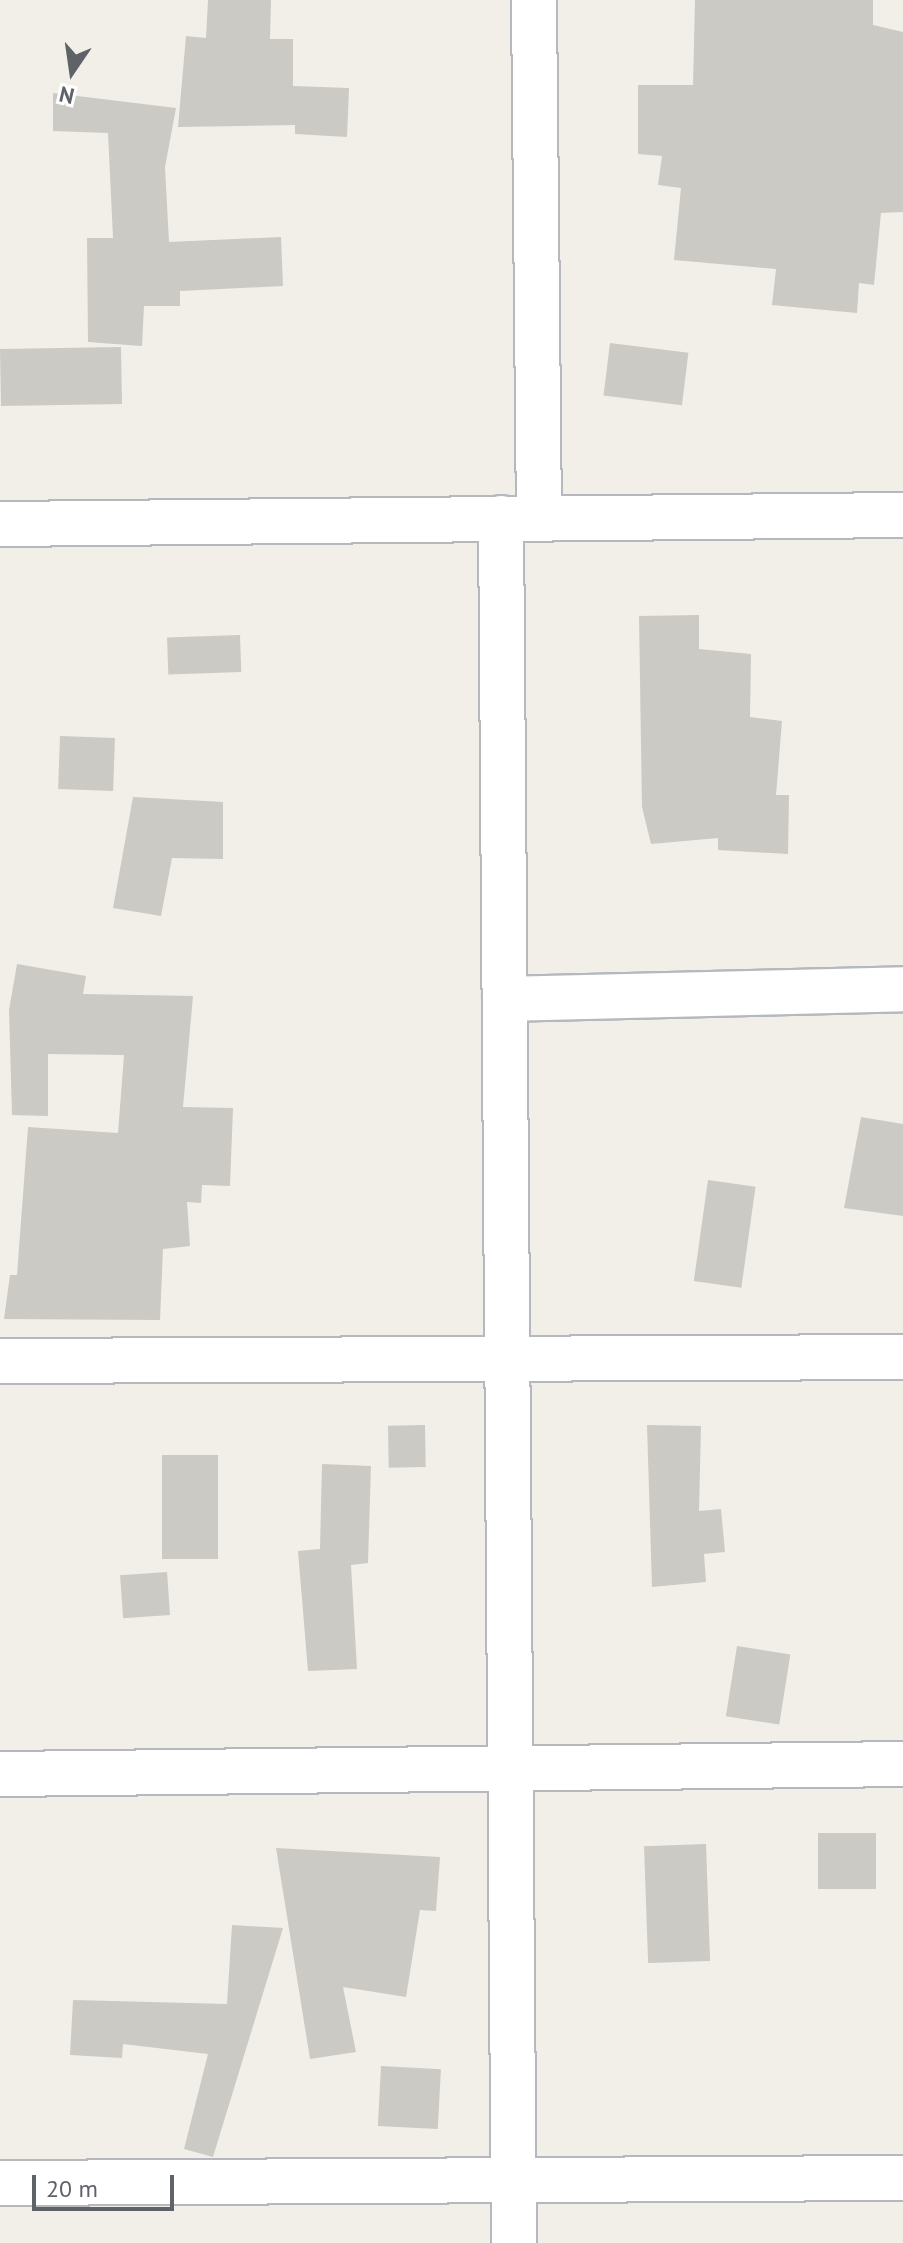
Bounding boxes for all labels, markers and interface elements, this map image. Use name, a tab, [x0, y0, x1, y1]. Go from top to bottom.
north arrow	[32, 32, 112, 112]
text: N	[56, 80, 77, 111]
scale bar	[36, 2159, 178, 2209]
text: 20 m	[46, 2173, 98, 2204]

